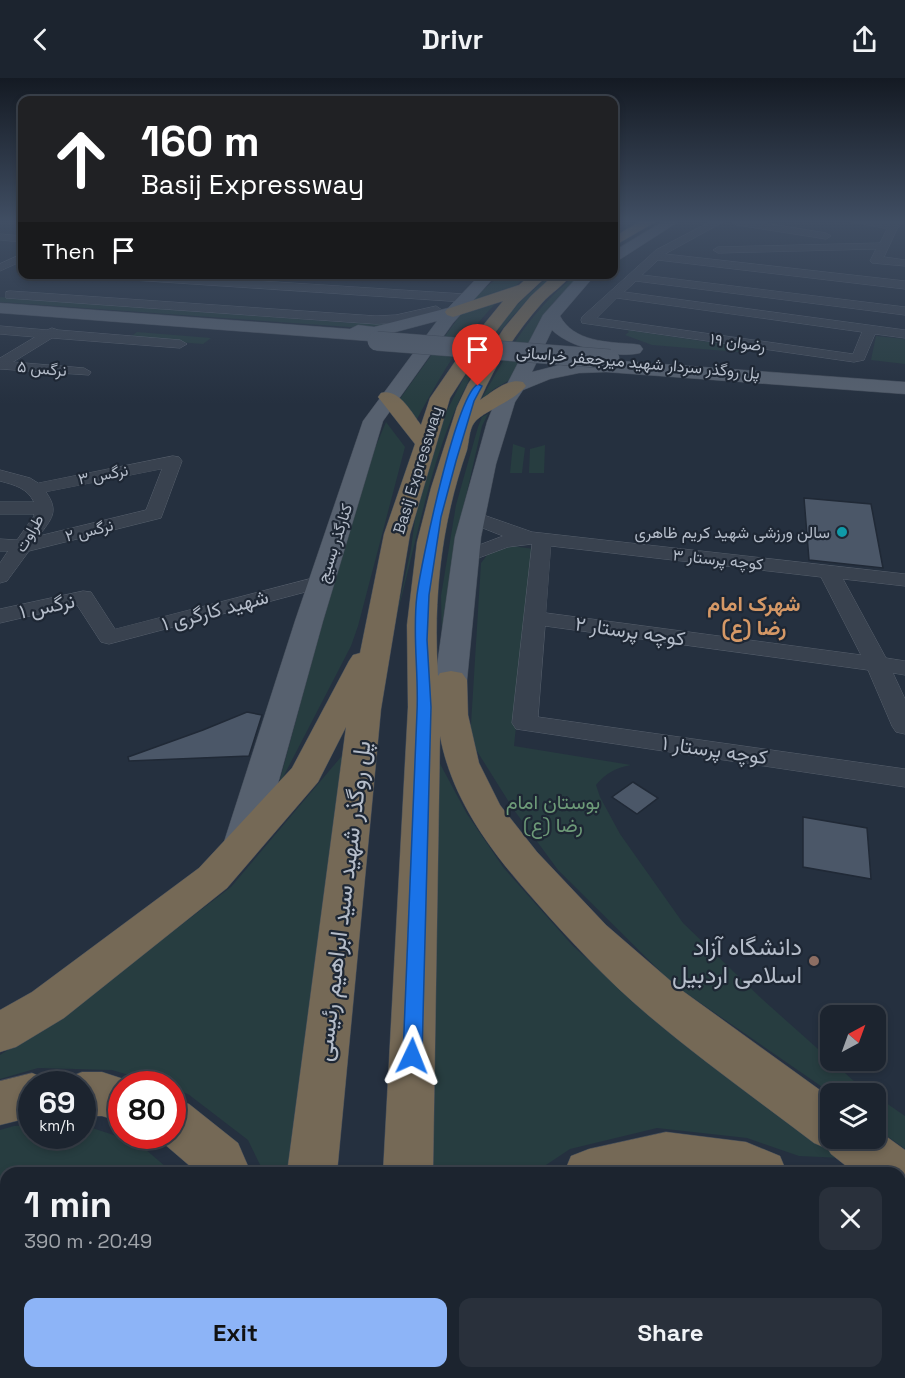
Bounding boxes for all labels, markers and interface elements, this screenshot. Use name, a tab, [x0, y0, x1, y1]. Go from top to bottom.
text: Drivr	[422, 22, 483, 57]
icon: back	[24, 23, 57, 56]
icon: share	[848, 23, 881, 56]
text: 160 m	[141, 115, 260, 168]
icon: ahead	[42, 120, 120, 198]
text: Basij Expressway	[141, 167, 364, 202]
icon: arrive	[107, 234, 140, 267]
text: Then	[42, 237, 95, 265]
pin	[452, 324, 503, 386]
street label: رضوان ۱۹	[709, 328, 767, 357]
icon: arrive	[461, 333, 494, 366]
street label: پل روگذر سردار شهید میرجعفر خراسانی	[515, 341, 761, 385]
street label: نرگس ۵	[16, 356, 68, 381]
street label: Basij Expressway	[388, 404, 447, 536]
street label: نرگس ۳	[76, 459, 130, 490]
street label: کنارگذر بسیج	[312, 501, 358, 586]
street label: طراوت	[10, 511, 49, 556]
street label: نرگس ۲	[63, 514, 115, 547]
place label: سالن ورزشی شهید کریم ظاهری	[635, 522, 830, 543]
marker: سالن ورزشی شهید کریم ظاهری	[835, 525, 849, 539]
street label: کوچه پرستار ۳	[672, 544, 764, 576]
street label: شهید کارگری ۱	[159, 583, 271, 637]
street label: نرگس ۱	[17, 587, 77, 625]
district label: شهرک امام رضا (ع)	[707, 590, 801, 642]
street label: کوچه پرستار ۲	[573, 610, 687, 653]
street label: کوچه پرستار ۱	[660, 730, 770, 771]
street label: پل روگذر شهید سید ابراهیم رئیسی	[307, 739, 379, 1063]
park label: بوستان امام رضا (ع)	[506, 789, 600, 839]
place label: دانشگاه آزاد اسلامی اردبیل	[672, 931, 802, 990]
marker: دانشگاه آزاد اسلامی اردبیل	[807, 954, 821, 968]
north arrow	[820, 1005, 886, 1071]
map controls	[820, 1005, 886, 1149]
position arrow	[380, 1024, 444, 1088]
speed limit sign: 80	[108, 1071, 186, 1149]
text: 69	[38, 1083, 76, 1122]
button: layers	[820, 1083, 886, 1149]
text: km/h	[39, 1116, 75, 1135]
text: 1 min	[24, 1182, 112, 1228]
button: close	[819, 1187, 882, 1250]
text: 390 m · 20:49	[24, 1228, 152, 1254]
button: Exit	[24, 1298, 447, 1367]
button: Share	[459, 1298, 882, 1367]

